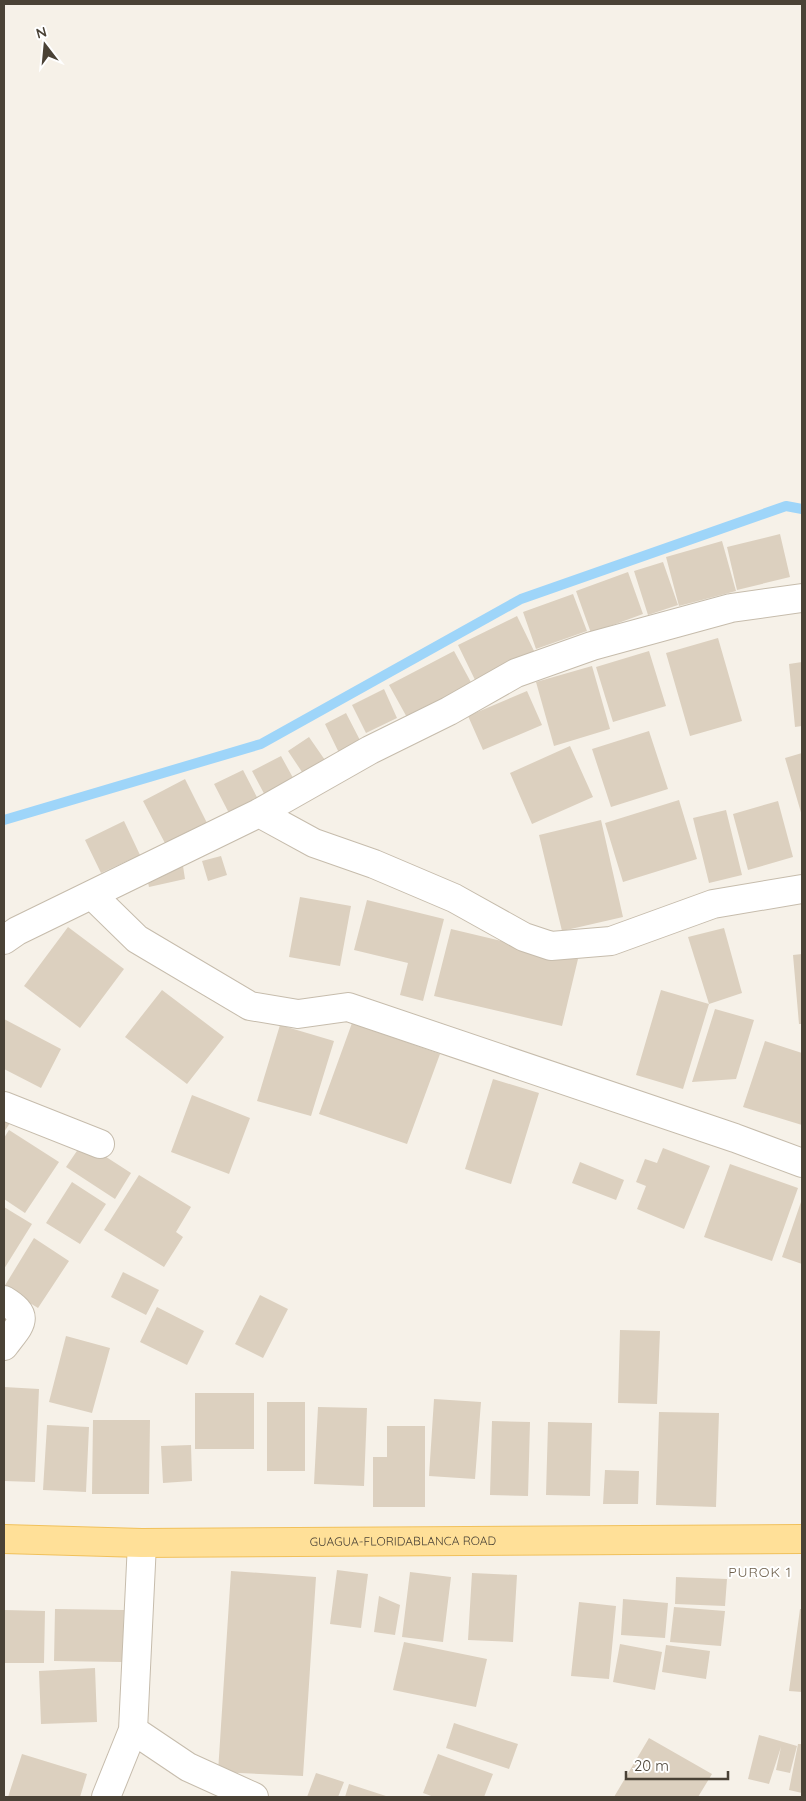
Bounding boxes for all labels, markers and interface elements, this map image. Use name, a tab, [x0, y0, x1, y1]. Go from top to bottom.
north arrow	[20, 20, 70, 70]
text: N	[34, 22, 49, 43]
street label: GUAGUA-FLORIDABLANCA ROAD	[310, 1533, 497, 1549]
district label: PUROK 1	[728, 1563, 792, 1581]
scale bar	[626, 1748, 728, 1780]
text: 20 m	[634, 1756, 669, 1775]

